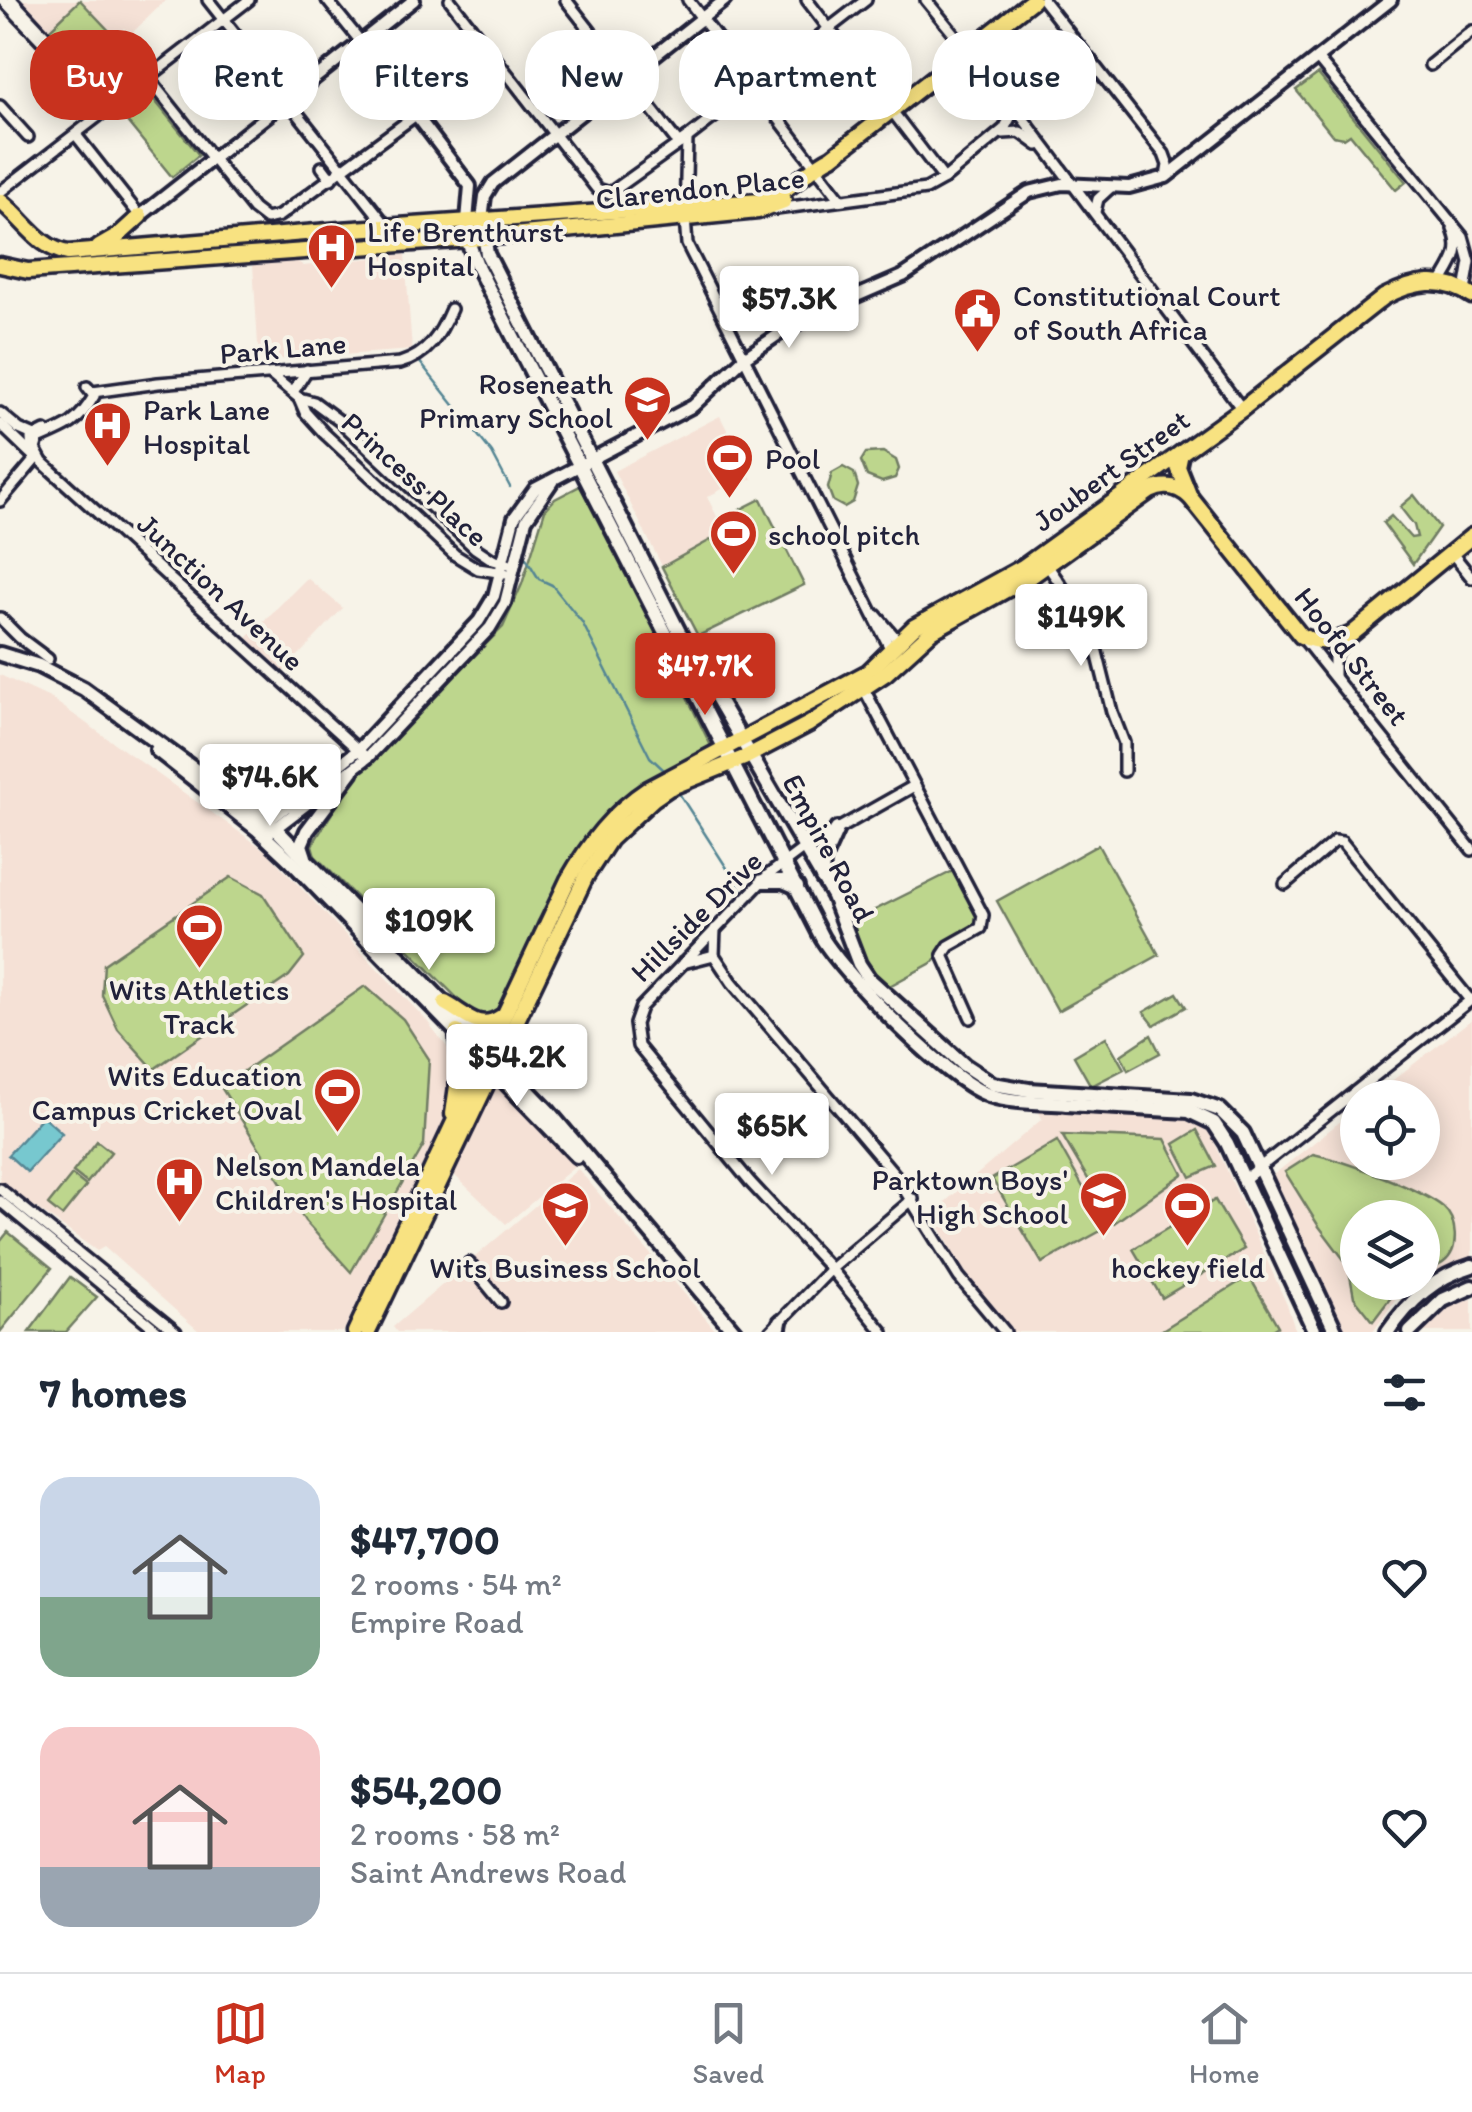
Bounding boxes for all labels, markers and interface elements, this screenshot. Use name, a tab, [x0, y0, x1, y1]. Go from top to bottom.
chip: Buy	[30, 30, 158, 120]
chip: Rent	[178, 30, 319, 120]
chip: Filters	[339, 30, 505, 120]
chip: New	[525, 30, 659, 120]
chip: Apartment	[679, 30, 912, 120]
chip: House	[932, 30, 1096, 120]
street label: Clarendon Place	[594, 159, 806, 217]
place label: Life Brenthurst Hospital	[367, 213, 564, 284]
hospital icon: Life Brenthurst Hospital	[306, 222, 358, 290]
pin: $57.3K	[708, 266, 870, 351]
place label: Constitutional Court of South Africa	[1013, 277, 1280, 348]
text: $57.3K	[742, 279, 836, 317]
public building icon: Constitutional Court of South Africa	[952, 286, 1004, 354]
street label: Park Lane	[218, 324, 348, 372]
place label: Roseneath Primary School	[419, 365, 614, 436]
school or university icon: Roseneath Primary School	[622, 374, 674, 442]
place label: Park Lane Hospital	[143, 391, 270, 462]
hospital icon: Park Lane Hospital	[82, 400, 134, 468]
street label: Joubert Street	[1025, 401, 1197, 539]
street label: Princess Place	[334, 404, 496, 554]
sports icon: Pool	[704, 432, 756, 500]
place label: Pool	[765, 440, 821, 477]
street label: Junction Avenue	[130, 505, 312, 679]
sports icon: school pitch	[707, 508, 759, 576]
place label: school pitch	[768, 516, 920, 553]
street label: Hoofd Street	[1287, 579, 1417, 733]
pin: $149K	[1011, 584, 1151, 669]
text: $149K	[1037, 597, 1125, 635]
pin: $47.7K	[624, 633, 786, 718]
text: $47.7K	[657, 646, 753, 684]
pin: $74.6K	[189, 744, 351, 829]
text: $74.6K	[222, 757, 318, 795]
street label: Empire Road	[774, 767, 884, 929]
street label: Hillside Drive	[622, 842, 770, 990]
pin: $109K	[359, 888, 499, 973]
text: $109K	[385, 901, 473, 939]
sports icon: Wits Athletics Track	[173, 902, 225, 970]
place label: Wits Athletics Track	[109, 971, 289, 1042]
pin: $54.2K	[436, 1024, 598, 1109]
text: $54.2K	[468, 1037, 566, 1075]
place label: Wits Education Campus Cricket Oval	[31, 1057, 303, 1128]
sports icon: Wits Education Campus Cricket Oval	[311, 1066, 363, 1134]
map controls	[1340, 1080, 1440, 1300]
button: locate	[1340, 1080, 1440, 1180]
pin: $65K	[713, 1093, 831, 1178]
text: $65K	[737, 1106, 807, 1144]
place label: Nelson Mandela Children's Hospital	[215, 1147, 458, 1218]
hospital icon: Nelson Mandela Children's Hospital	[154, 1156, 206, 1224]
place label: Parktown Boys' High School	[872, 1161, 1069, 1232]
school or university icon: Parktown Boys' High School	[1077, 1170, 1129, 1238]
school or university icon: Wits Business School	[539, 1180, 591, 1248]
sports icon: hockey field	[1162, 1180, 1214, 1248]
button: layers	[1340, 1200, 1440, 1300]
place label: Wits Business School	[429, 1249, 701, 1286]
place label: hockey field	[1111, 1249, 1265, 1286]
icon: filters	[1377, 1365, 1432, 1420]
text: 7 homes	[40, 1367, 187, 1418]
text: $47,700	[350, 1514, 500, 1565]
icon: home	[120, 1517, 240, 1637]
icon: heart	[1377, 1550, 1432, 1605]
text: 2 rooms · 54 m²	[350, 1565, 562, 1603]
text: Empire Road	[350, 1603, 524, 1641]
text: $54,200	[350, 1764, 502, 1815]
icon: home	[120, 1767, 240, 1887]
icon: heart	[1377, 1800, 1432, 1855]
text: 2 rooms · 58 m²	[350, 1815, 560, 1853]
text: Saint Andrews Road	[350, 1853, 626, 1891]
tab: Map	[213, 1996, 268, 2090]
tab: Saved	[693, 1996, 764, 2090]
tab: Home	[1189, 1996, 1260, 2090]

